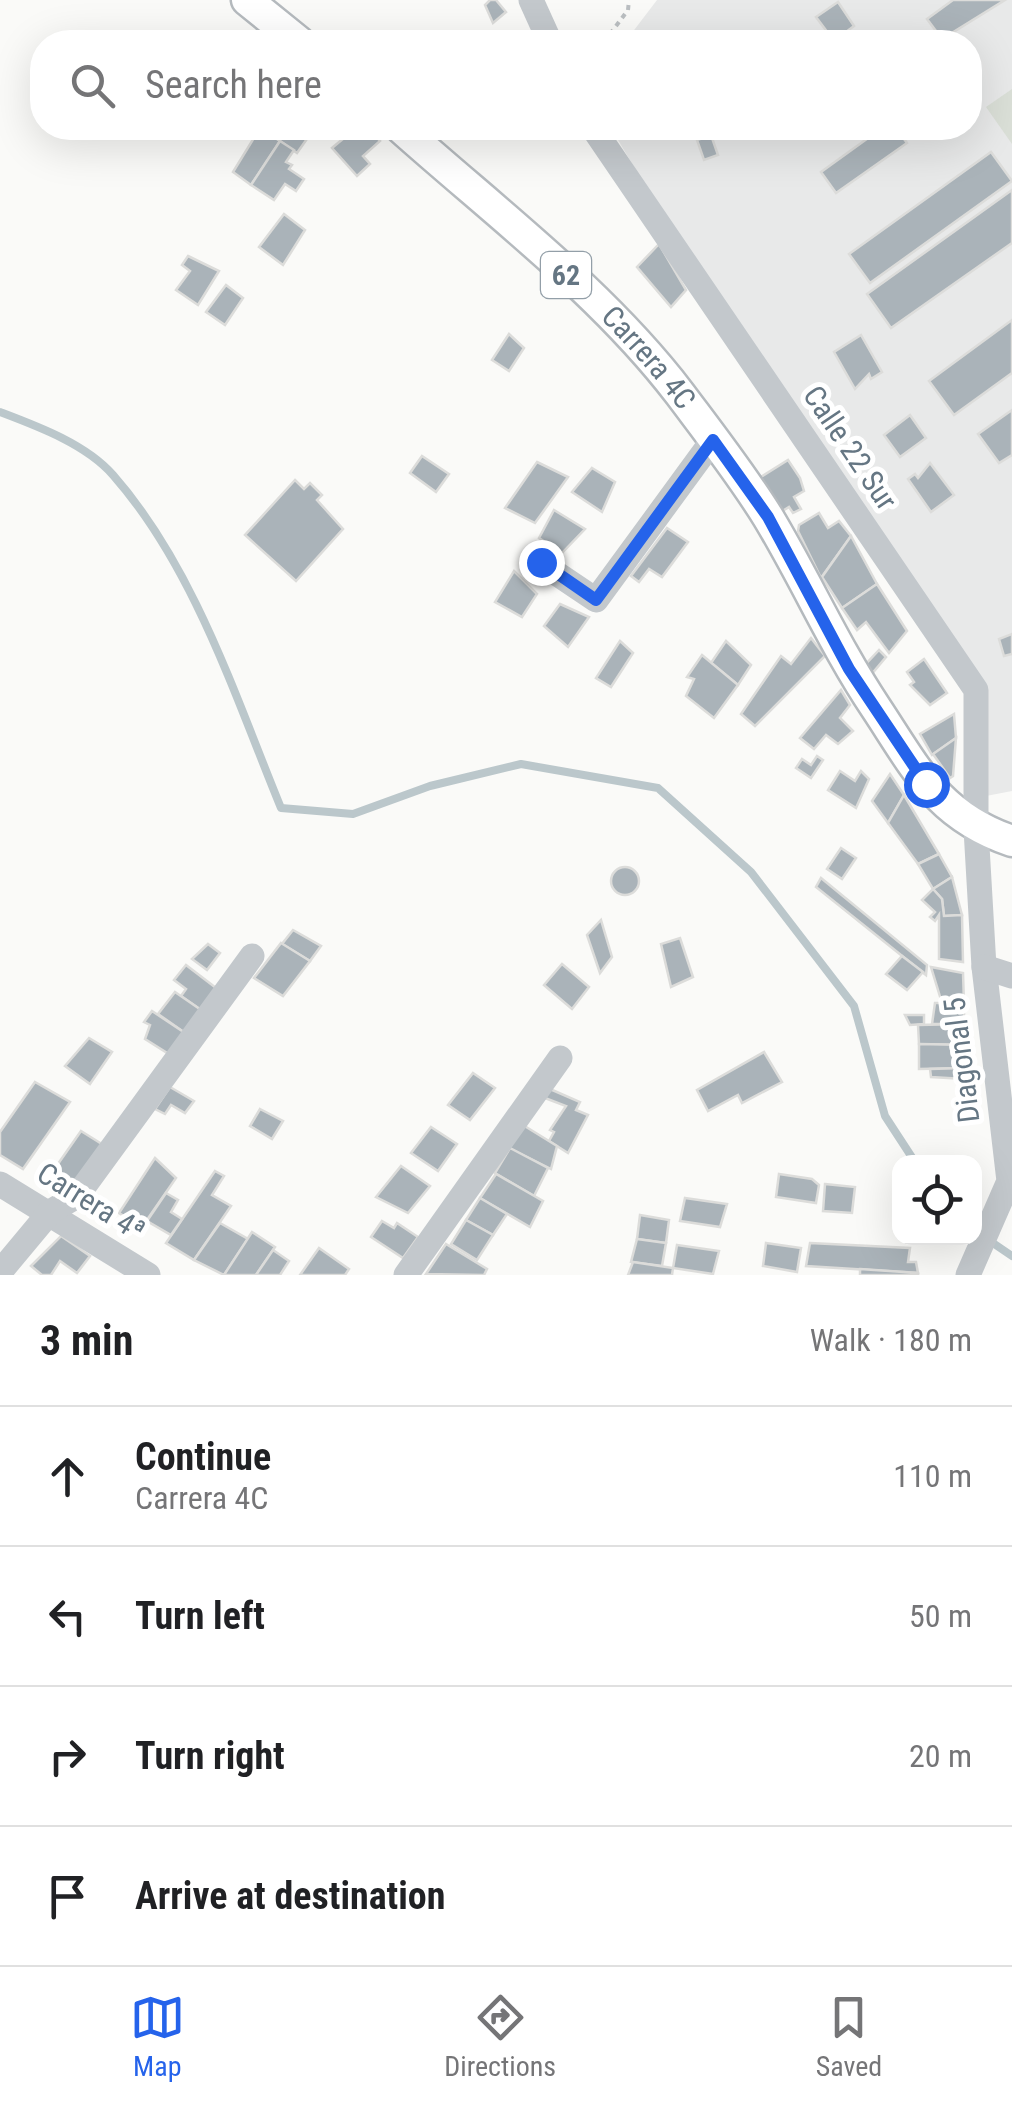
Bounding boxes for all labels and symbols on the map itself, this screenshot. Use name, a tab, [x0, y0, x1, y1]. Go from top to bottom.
road number: 62	[541, 252, 591, 298]
street label: Carrera 4C	[595, 298, 703, 416]
street label: Calle 22 Sur	[796, 379, 905, 516]
route end	[519, 540, 565, 586]
route start	[904, 762, 950, 808]
street label: Diagonal 5	[936, 996, 987, 1125]
street label: Carrera 4ª	[31, 1155, 151, 1248]

